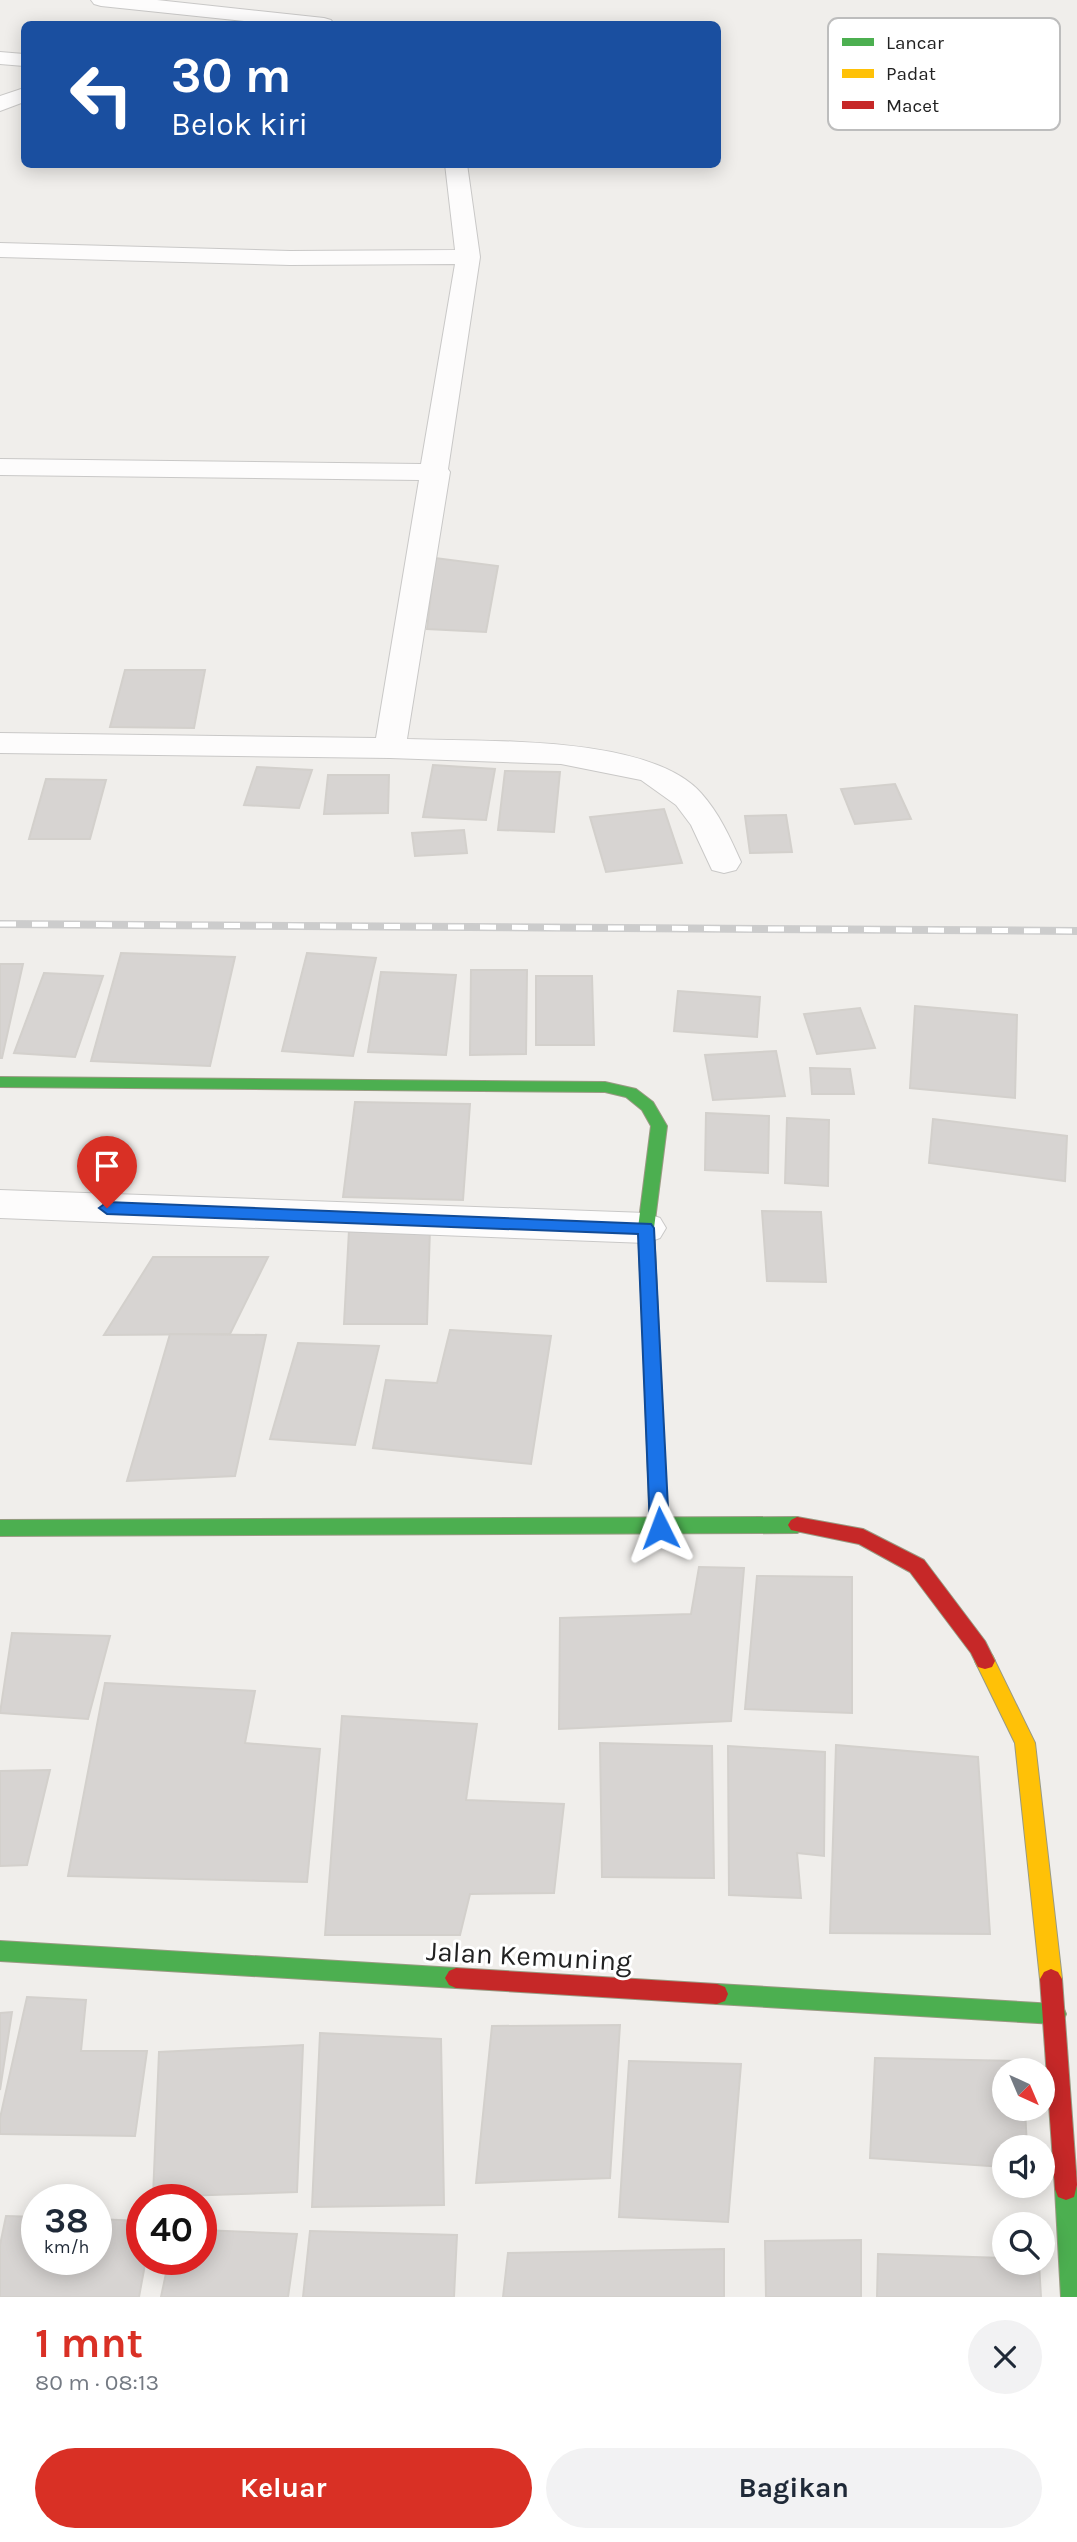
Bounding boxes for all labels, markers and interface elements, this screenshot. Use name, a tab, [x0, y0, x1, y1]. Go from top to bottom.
legend	[828, 18, 1060, 130]
text: Lancar	[886, 32, 944, 54]
text: 30 m	[171, 47, 291, 104]
icon: left	[56, 49, 147, 140]
text: Padat	[886, 63, 936, 85]
text: Macet	[886, 95, 939, 117]
text: Belok kiri	[171, 106, 308, 143]
pin	[77, 1136, 137, 1208]
icon: arrive	[88, 1147, 126, 1185]
position arrow	[623, 1491, 697, 1565]
street label: Jalan Kemuning	[425, 1934, 633, 1978]
north arrow	[992, 2058, 1055, 2121]
map controls	[992, 2058, 1055, 2275]
button: sound	[992, 2135, 1055, 2198]
speed limit sign: 40	[126, 2184, 217, 2275]
text: 38	[44, 2200, 89, 2241]
button: search	[992, 2212, 1055, 2275]
text: km/h	[44, 2236, 89, 2258]
text: 1 mnt	[35, 2318, 143, 2368]
button: close	[968, 2320, 1042, 2394]
text: 80 m · 08:13	[35, 2369, 159, 2396]
button: Keluar	[35, 2448, 532, 2528]
button: Bagikan	[546, 2448, 1042, 2528]

